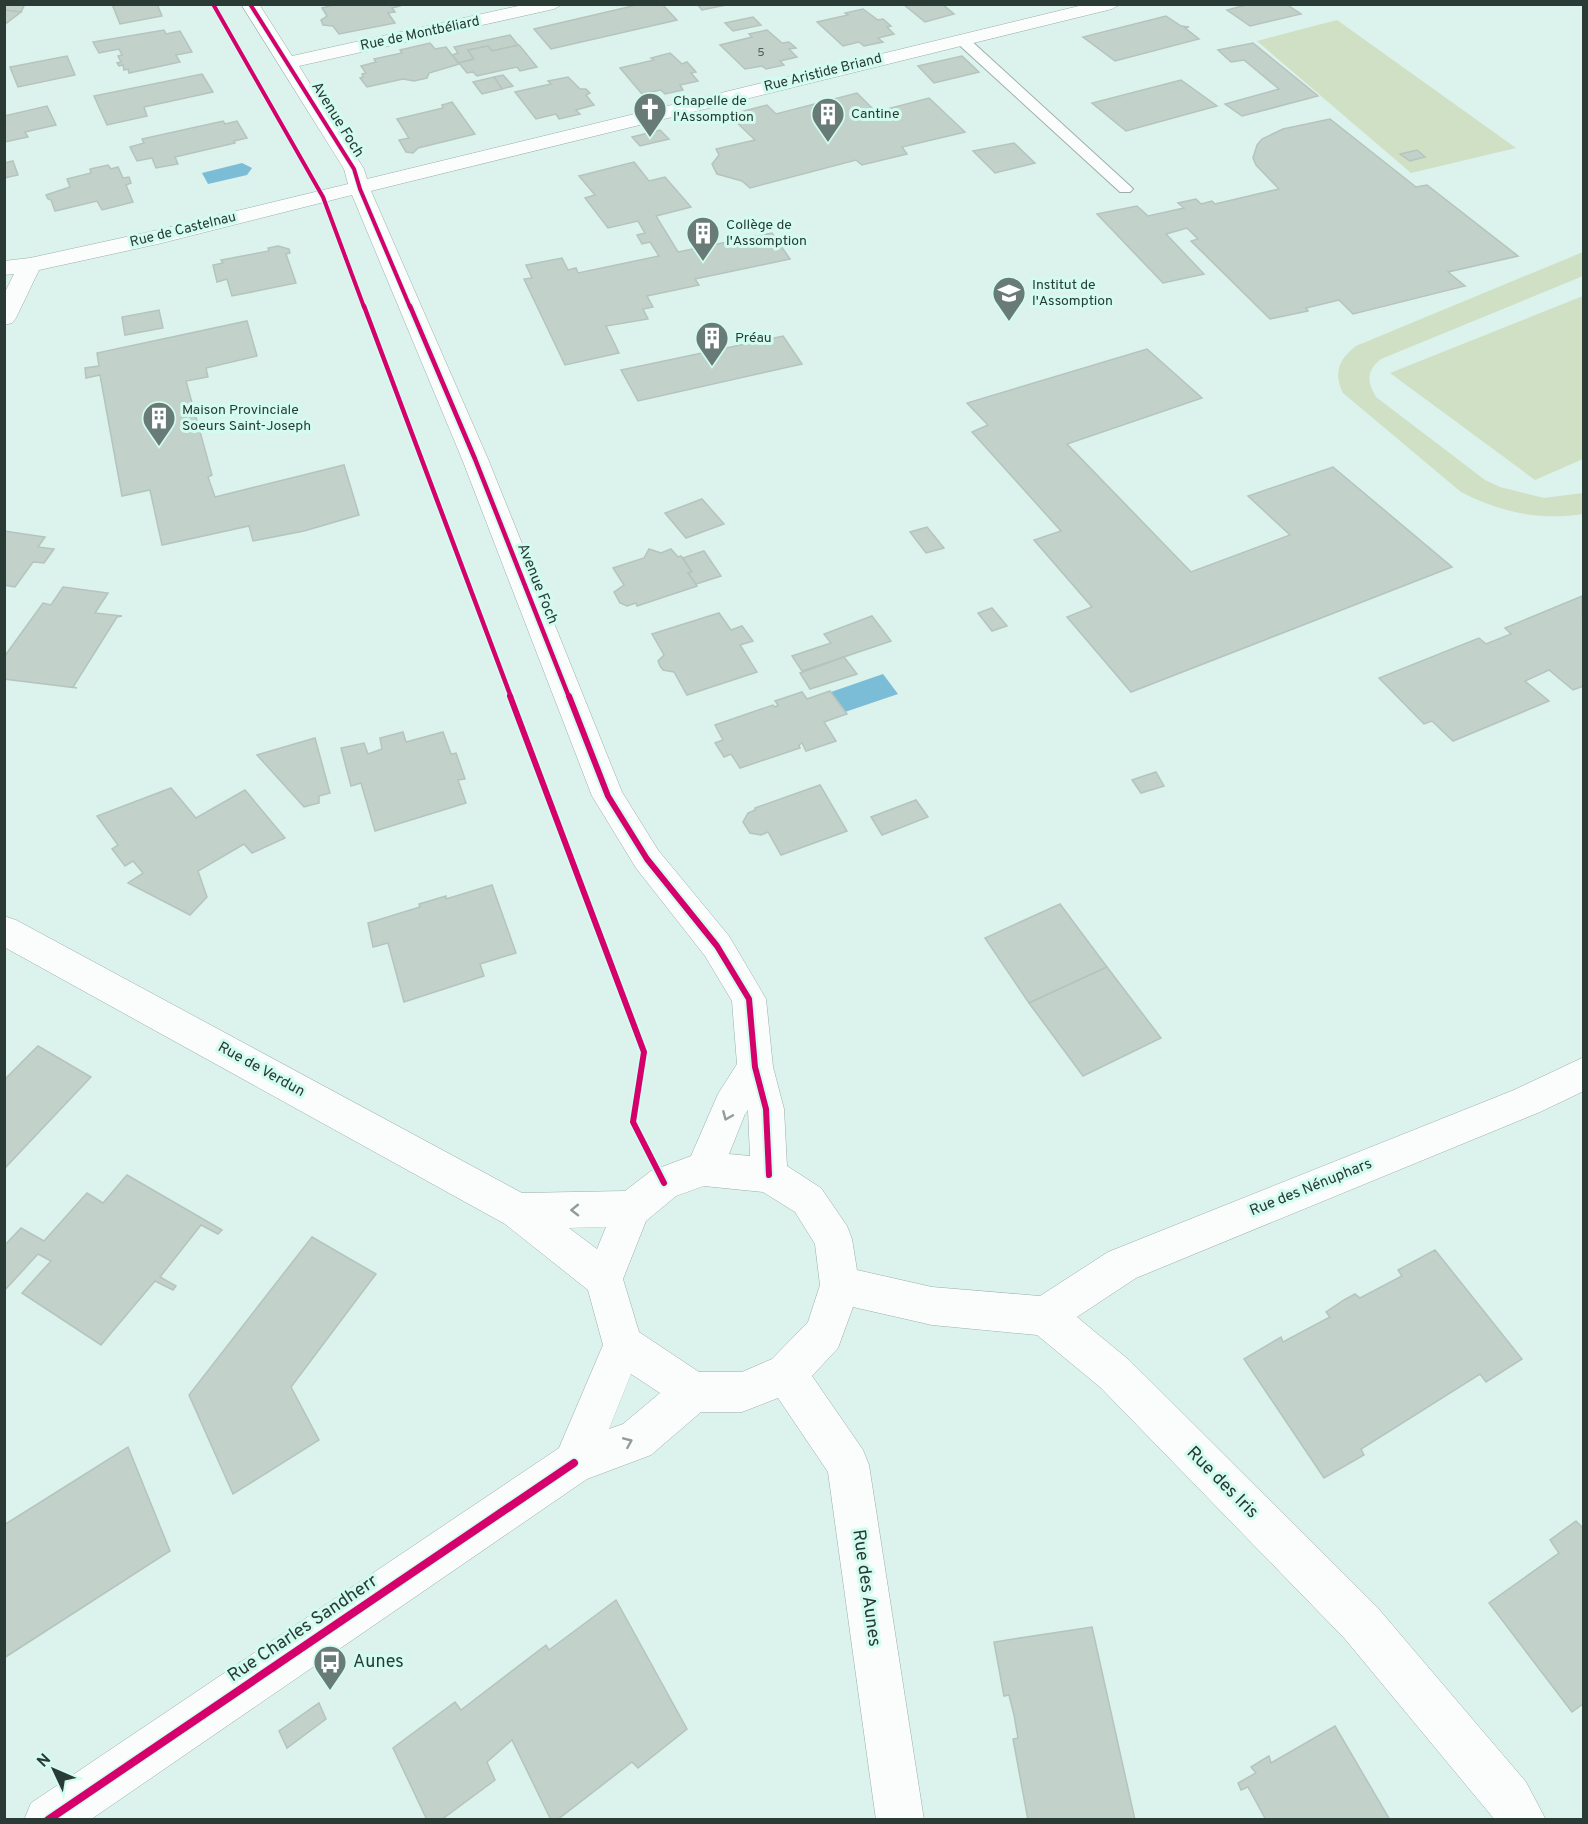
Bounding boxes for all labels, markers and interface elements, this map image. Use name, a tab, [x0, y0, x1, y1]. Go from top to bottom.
street label: Rue de Montbéliard	[359, 13, 481, 55]
house number: 5	[757, 45, 765, 61]
street label: Rue Aristide Briand	[762, 50, 884, 96]
street label: Avenue Foch	[306, 79, 368, 161]
church icon: Chapelle de l'Assomption	[632, 91, 668, 138]
place label: Chapelle de l'Assomption	[673, 93, 754, 126]
building icon: Cantine	[810, 96, 846, 143]
place label: Cantine	[851, 106, 899, 123]
street label: Rue de Castelnau	[128, 209, 238, 251]
building icon: Collège de l'Assomption	[685, 215, 721, 262]
place label: Collège de l'Assomption	[726, 217, 807, 250]
school or university icon: Institut de l'Assomption	[991, 275, 1027, 322]
place label: Institut de l'Assomption	[1032, 277, 1113, 310]
building icon: Préau	[694, 320, 730, 367]
place label: Préau	[735, 330, 772, 347]
building icon: Maison Provinciale Soeurs Saint-Joseph	[141, 400, 177, 447]
place label: Maison Provinciale Soeurs Saint-Joseph	[182, 402, 311, 435]
street label: Avenue Foch	[512, 541, 562, 627]
street label: Rue de Verdun	[214, 1038, 308, 1102]
one-way arrow	[722, 1110, 734, 1121]
street label: Rue des Nénuphars	[1247, 1155, 1375, 1221]
one-way arrow	[570, 1204, 579, 1216]
one-way arrow	[622, 1437, 633, 1449]
street label: Rue des Iris	[1181, 1442, 1263, 1524]
street label: Rue des Aunes	[846, 1528, 886, 1648]
street label: Rue Charles Sandherr	[224, 1570, 382, 1688]
bus stop icon: Aunes	[312, 1644, 348, 1691]
place label: Aunes	[353, 1651, 404, 1674]
north arrow	[24, 1740, 84, 1800]
text: N	[33, 1750, 56, 1772]

